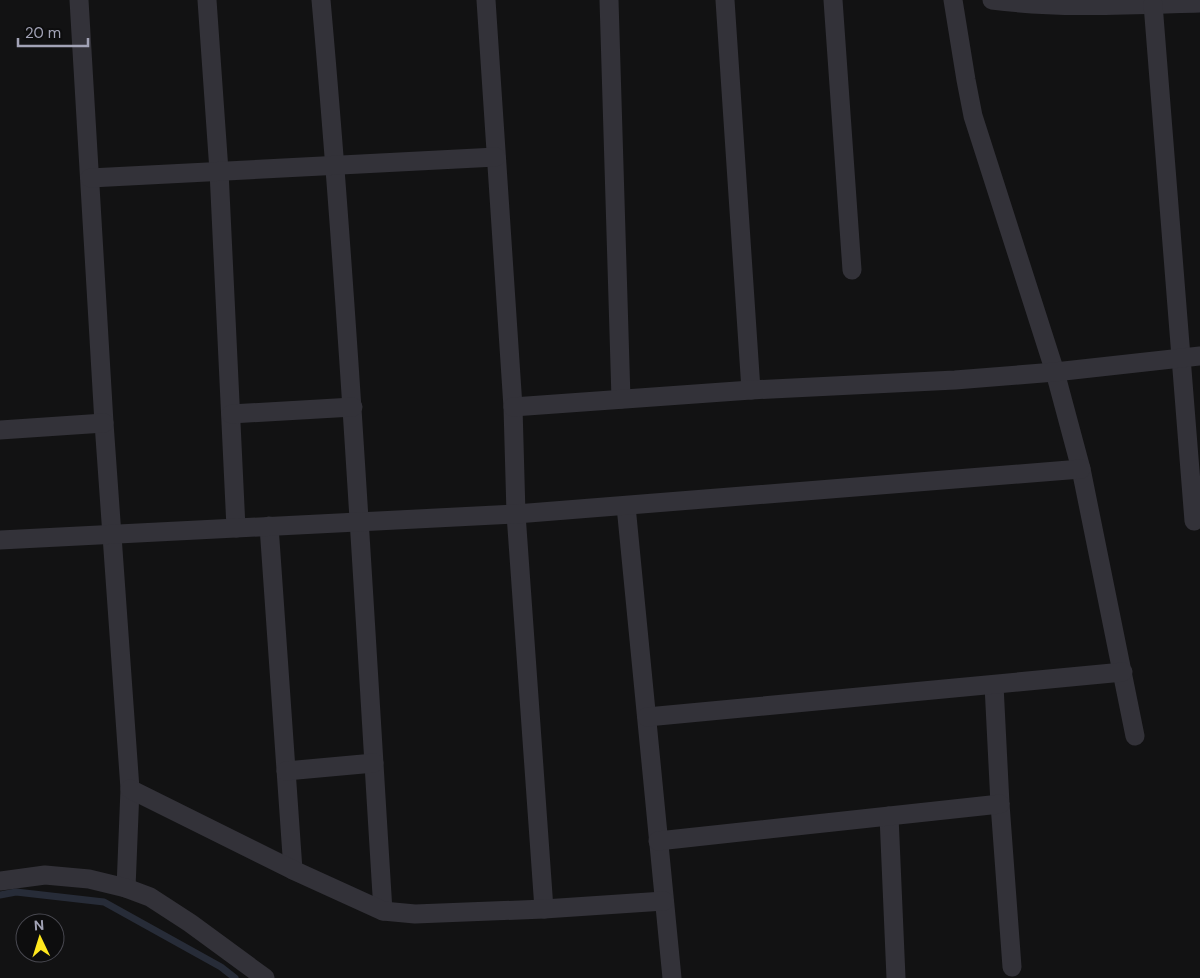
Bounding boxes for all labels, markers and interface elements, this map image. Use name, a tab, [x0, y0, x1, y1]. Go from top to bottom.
scale bar	[18, 15, 88, 47]
text: 20 m	[25, 23, 61, 43]
north arrow	[15, 913, 65, 963]
text: N	[33, 916, 45, 934]

